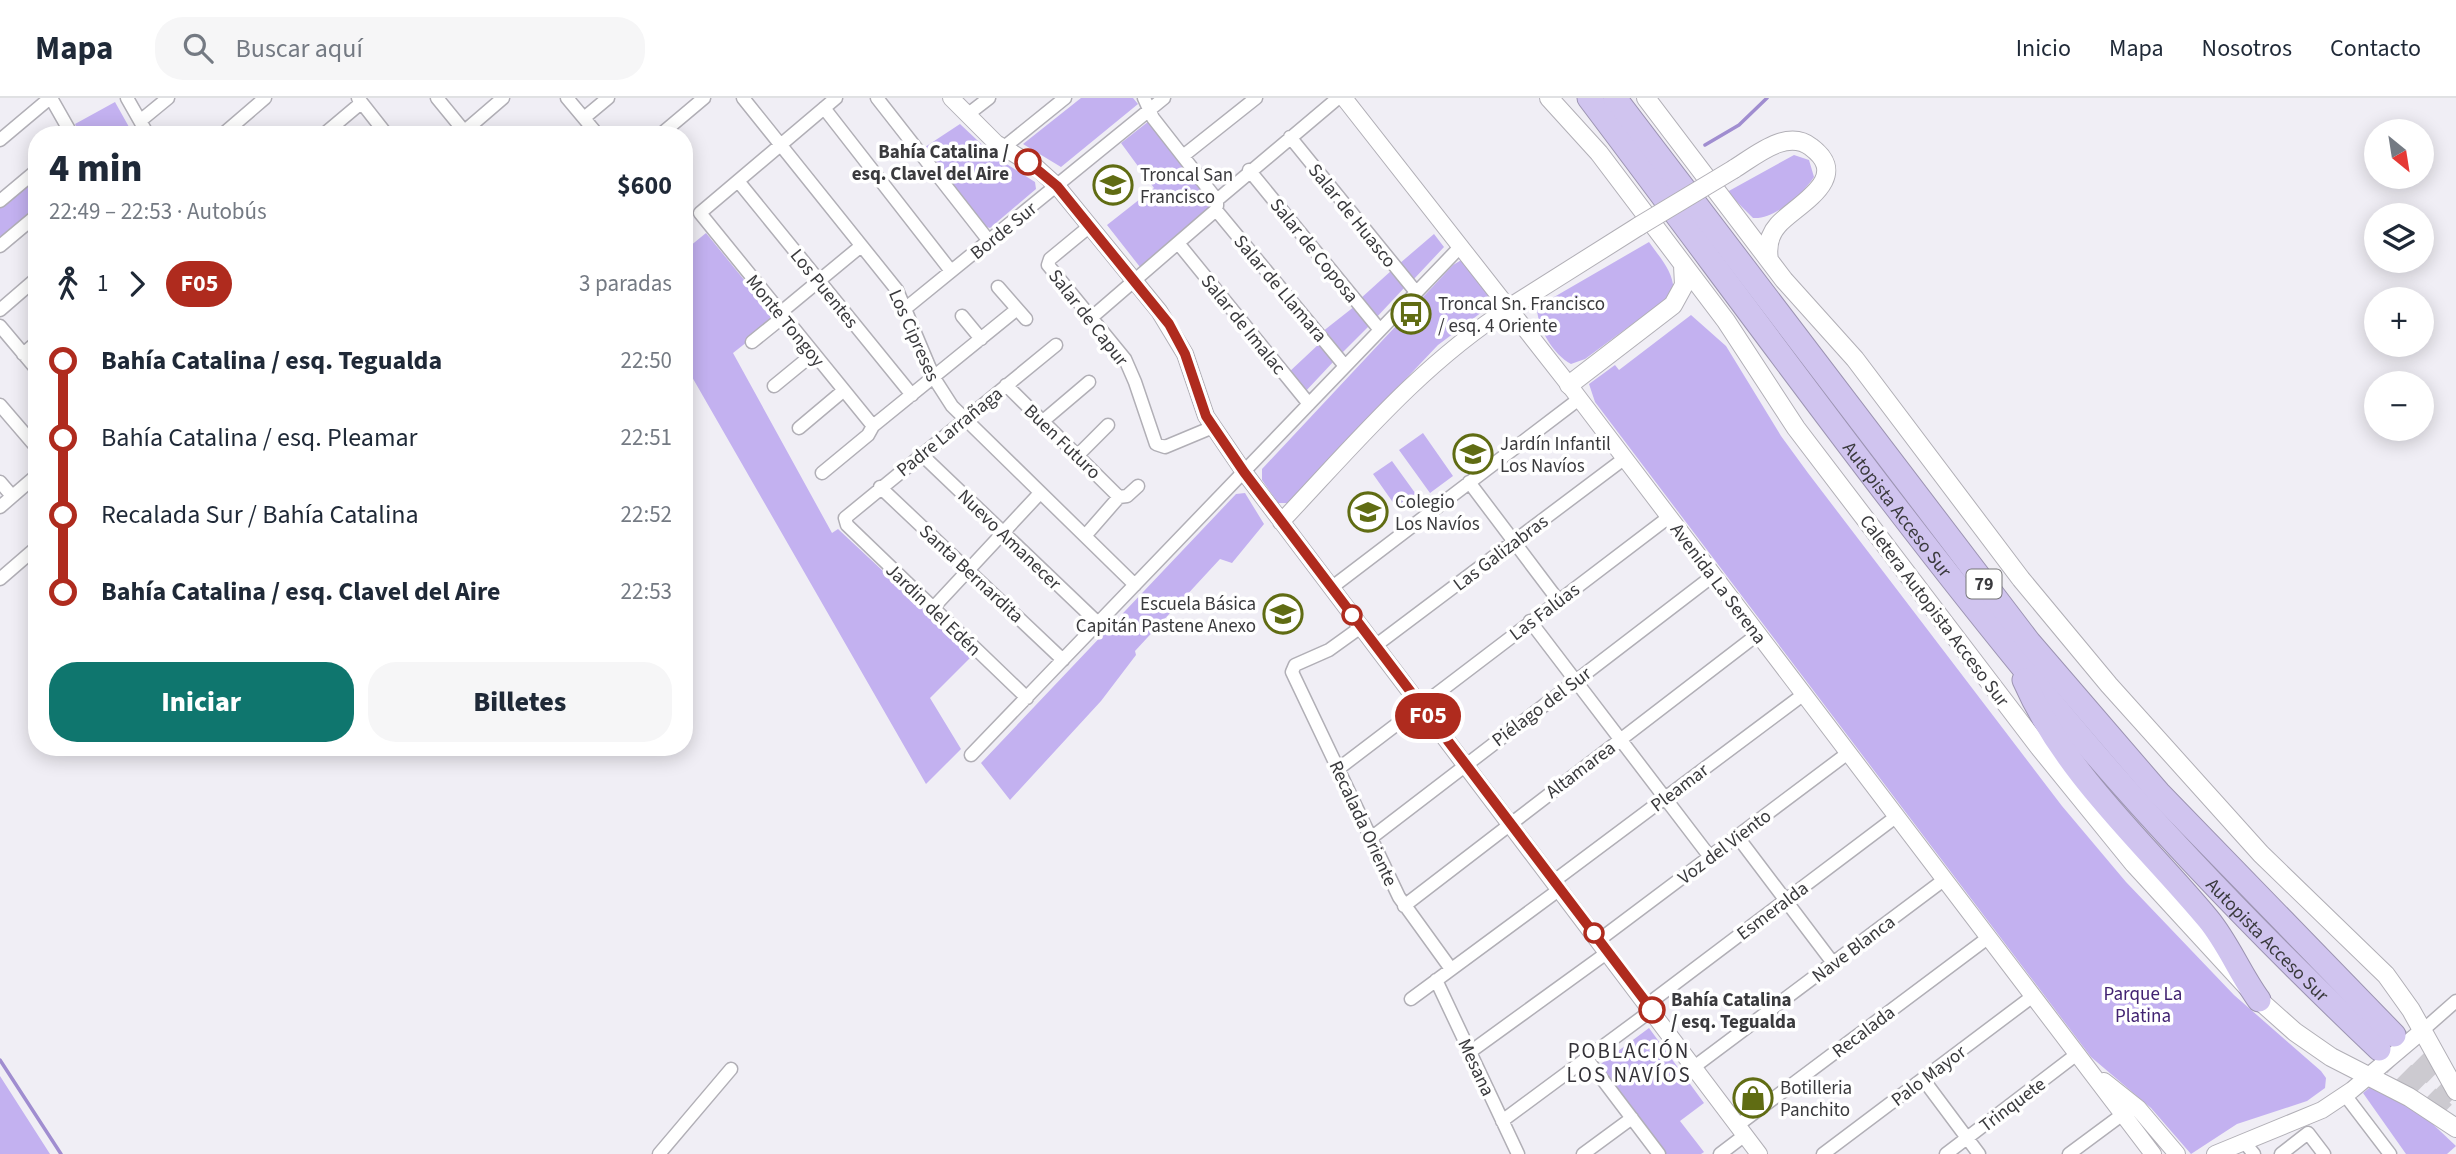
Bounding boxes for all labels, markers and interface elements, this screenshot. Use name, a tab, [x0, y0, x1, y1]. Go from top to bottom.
search box	[155, 17, 645, 80]
text: Mapa	[35, 25, 113, 72]
icon: search	[179, 29, 217, 67]
text: Buscar aquí	[235, 30, 363, 67]
text: Inicio	[2016, 31, 2071, 66]
text: Mapa	[2109, 31, 2164, 66]
text: Nosotros	[2202, 31, 2292, 66]
text: Contacto	[2330, 31, 2421, 66]
north arrow	[2364, 119, 2434, 189]
map controls	[2364, 119, 2434, 441]
place label: Bahía Catalina / esq. Clavel del Aire	[852, 139, 1009, 188]
text: 4 min	[49, 142, 142, 196]
marker: Bahía Catalina / esq. Clavel del Aire	[1015, 149, 1041, 175]
street label: Salar de Huasco	[1301, 158, 1402, 274]
place label: Troncal San Francisco	[1140, 162, 1233, 211]
school or university icon: Troncal San Francisco	[1092, 164, 1134, 206]
text: $600	[617, 167, 672, 204]
street label: Salar de Coposa	[1263, 193, 1365, 309]
text: 22:49 – 22:53 · Autobús	[49, 195, 267, 228]
street label: Borde Sur	[965, 196, 1043, 266]
button: layers	[2364, 203, 2434, 273]
street label: Salar de Llamara	[1227, 229, 1333, 349]
street label: Los Puentes	[783, 243, 864, 335]
street label: Salar de Capur	[1041, 264, 1134, 372]
icon: walk	[49, 265, 87, 303]
icon: forward	[118, 265, 156, 303]
text: F05	[180, 266, 218, 301]
text: 1	[97, 267, 108, 300]
text: 3 paradas	[579, 267, 672, 300]
street label: Monte Tongoy	[739, 269, 831, 373]
street label: Salar de Imalac	[1194, 269, 1292, 381]
street label: Los Cipreses	[881, 285, 946, 386]
button: +	[2364, 287, 2434, 357]
place label: Troncal Sn. Francisco / esq. 4 Oriente	[1438, 291, 1605, 340]
bus stop icon: Troncal Sn. Francisco / esq. 4 Oriente	[1390, 293, 1432, 335]
text: Bahía Catalina / esq. Tegualda	[101, 342, 442, 379]
text: 22:50	[621, 344, 672, 377]
button: −	[2364, 371, 2434, 441]
street label: Padre Larrañaga	[891, 381, 1009, 483]
street label: Buen Futuro	[1017, 398, 1107, 486]
text: Bahía Catalina / esq. Pleamar	[101, 419, 418, 456]
text: 22:51	[621, 421, 672, 454]
place label: Jardín Infantil Los Navíos	[1500, 431, 1611, 480]
school or university icon: Jardín Infantil Los Navíos	[1452, 433, 1494, 475]
street label: Autopista Acceso Sur	[1836, 436, 1958, 584]
street label: Nuevo Amanecer	[951, 484, 1067, 597]
place label: Colegio Los Navíos	[1395, 489, 1480, 538]
school or university icon: Colegio Los Navíos	[1347, 491, 1389, 533]
text: Recalada Sur / Bahía Catalina	[101, 496, 419, 533]
text: 22:52	[621, 498, 672, 531]
street label: Las Galizabras	[1448, 508, 1554, 598]
street label: Caletera Autopista Acceso Sur	[1853, 509, 2015, 713]
street label: Avenida La Serena	[1663, 518, 1772, 650]
street label: Santa Bernardita	[913, 519, 1029, 630]
street label: Jardin del Edén	[879, 558, 987, 663]
road number: 79	[1966, 570, 2002, 598]
text: Bahía Catalina / esq. Clavel del Aire	[101, 573, 501, 610]
text: 22:53	[621, 575, 672, 608]
street label: Las Falúas	[1504, 577, 1586, 648]
place label: Escuela Básica Capitán Pastene Anexo	[1076, 591, 1256, 640]
school or university icon: Escuela Básica Capitán Pastene Anexo	[1262, 593, 1304, 635]
unlabelled marker	[1342, 605, 1362, 625]
street label: Piélago del Sur	[1487, 661, 1598, 754]
button: Iniciar	[49, 662, 354, 742]
button: Billetes	[368, 662, 672, 742]
line badge: F05	[1388, 693, 1468, 739]
text: F05	[1409, 698, 1447, 733]
street label: Altamarea	[1540, 735, 1621, 805]
street label: Recalada Oriente	[1322, 756, 1404, 891]
street label: Pleamar	[1645, 757, 1715, 819]
street label: Voz del Viento	[1672, 803, 1777, 891]
street label: Autopista Acceso Sur	[2199, 872, 2335, 1009]
street label: Esmeralda	[1731, 875, 1815, 947]
street label: Nave Blanca	[1807, 909, 1901, 989]
unlabelled marker	[1584, 923, 1604, 943]
park label: Parque La Platina	[2104, 981, 2182, 1030]
place label: Bahía Catalina / esq. Tegualda	[1671, 987, 1796, 1036]
marker: Bahía Catalina / esq. Tegualda	[1639, 997, 1665, 1023]
street label: Recalada	[1827, 1000, 1901, 1065]
street label: Mesana	[1451, 1034, 1501, 1101]
district label: POBLACIÓN LOS NAVÍOS	[1566, 1036, 1692, 1090]
street label: Palo Mayor	[1886, 1039, 1972, 1113]
street label: Trinquete	[1974, 1071, 2052, 1139]
place label: Botilleria Panchito	[1780, 1075, 1852, 1124]
shop icon: Botilleria Panchito	[1732, 1077, 1774, 1119]

